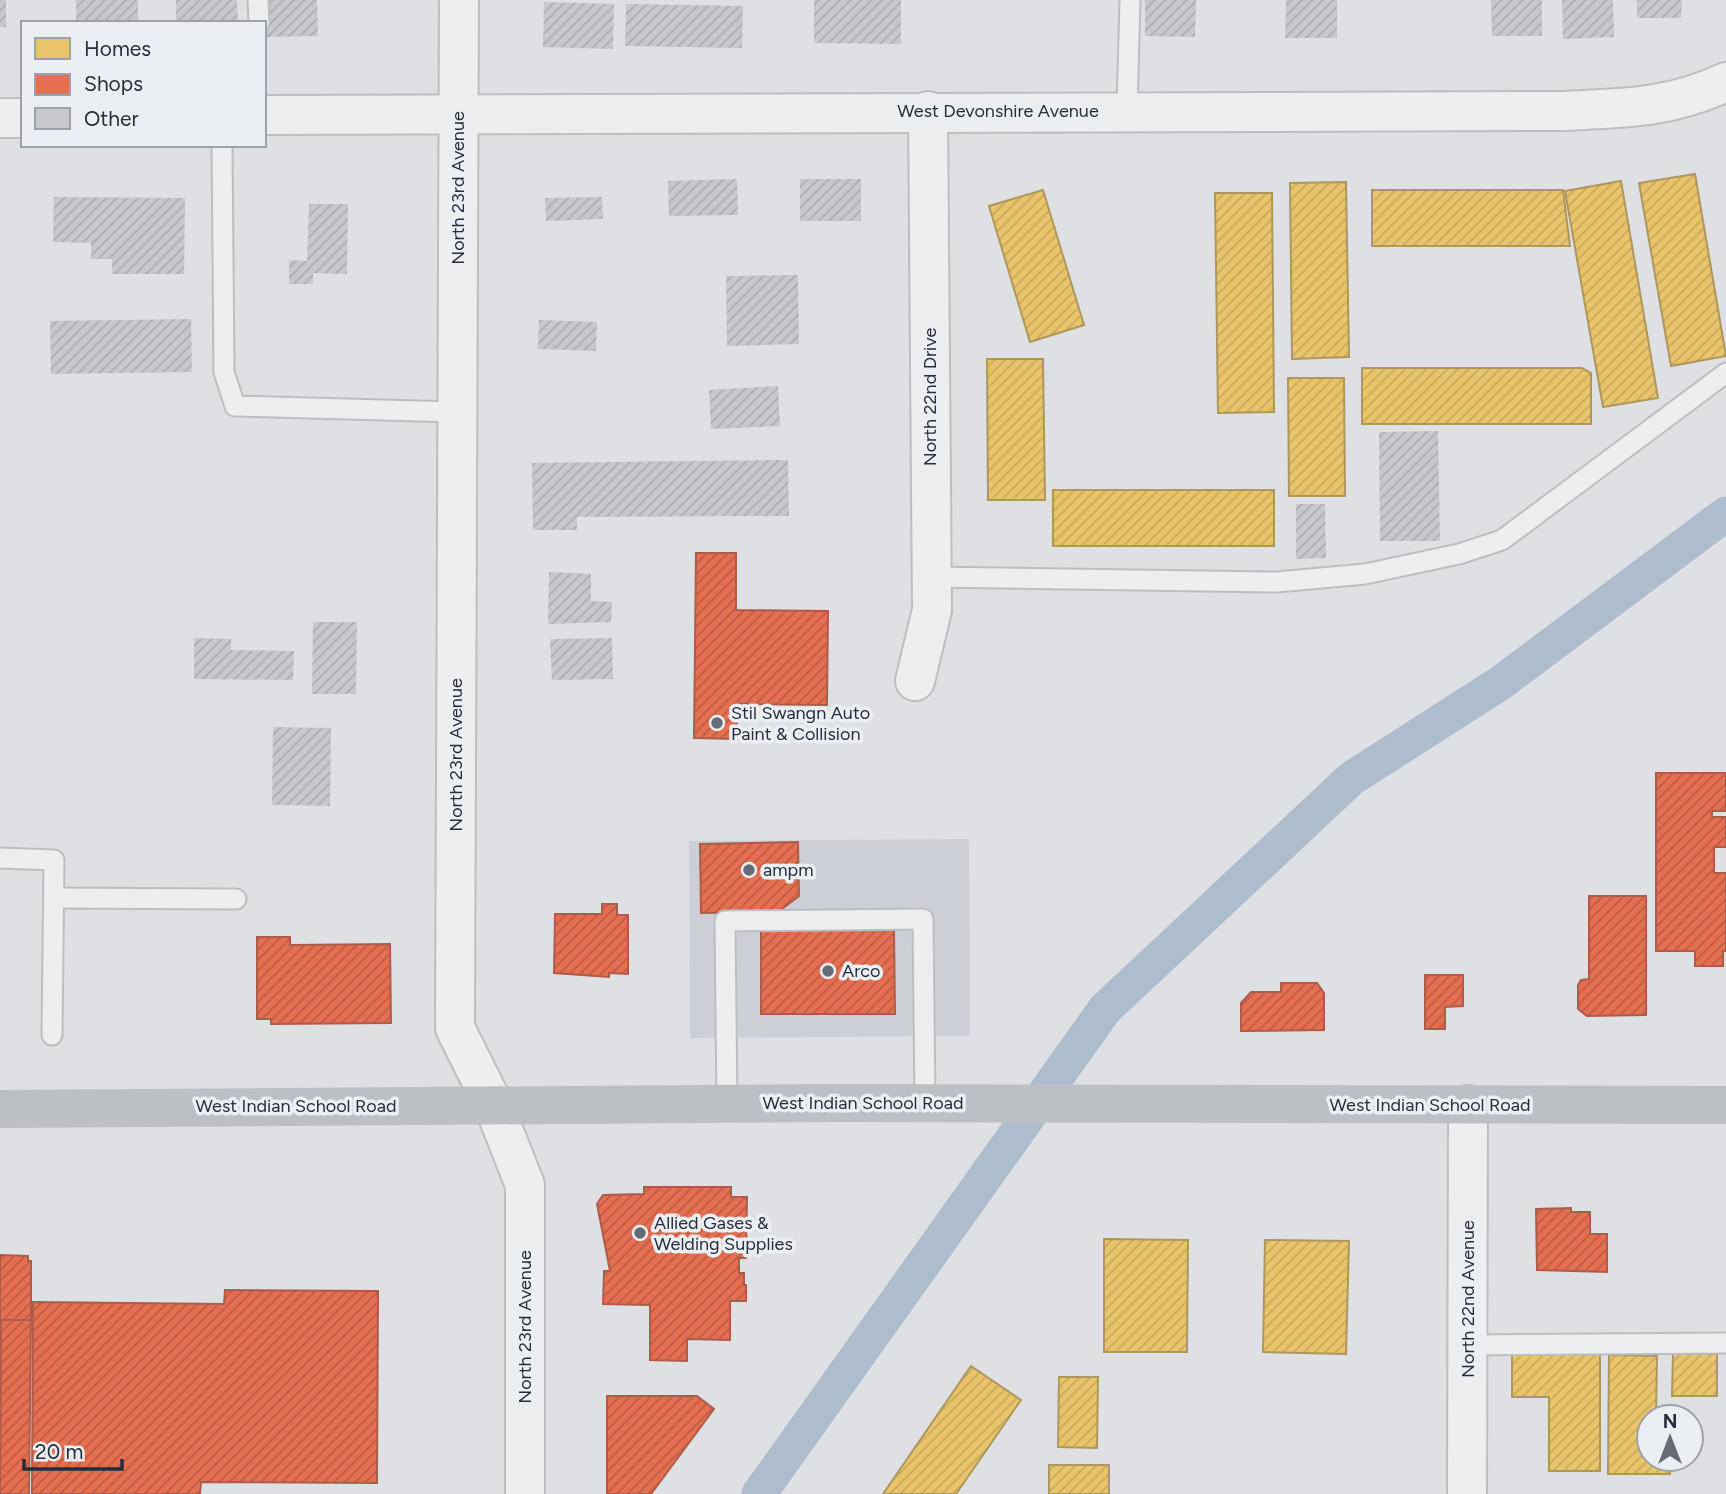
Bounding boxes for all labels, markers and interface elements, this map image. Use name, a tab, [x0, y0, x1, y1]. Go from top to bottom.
legend	[21, 21, 266, 147]
text: Homes	[84, 36, 151, 61]
text: Shops	[84, 71, 143, 96]
street label: West Devonshire Avenue	[897, 100, 1099, 122]
text: Other	[84, 106, 139, 131]
street label: North 23rd Avenue	[447, 111, 469, 265]
street label: North 22nd Drive	[919, 328, 941, 466]
street label: North 23rd Avenue	[445, 678, 467, 832]
place label: Stil Swangn Auto Paint & Collision	[731, 702, 870, 745]
marker: Stil Swangn Auto Paint & Collision	[709, 715, 725, 731]
place label: ampm	[763, 859, 813, 881]
marker: ampm	[741, 862, 757, 878]
place label: Arco	[842, 960, 880, 982]
marker: Arco	[820, 963, 836, 979]
street label: West Indian School Road	[763, 1092, 963, 1114]
street label: West Indian School Road	[1330, 1094, 1530, 1116]
street label: West Indian School Road	[196, 1095, 396, 1117]
place label: Allied Gases & Welding Supplies	[654, 1212, 793, 1255]
street label: North 22nd Avenue	[1457, 1220, 1479, 1378]
marker: Allied Gases & Welding Supplies	[632, 1225, 648, 1241]
street label: North 23rd Avenue	[514, 1250, 536, 1404]
north arrow	[1635, 1403, 1705, 1473]
text: N	[1663, 1410, 1677, 1433]
scale bar	[24, 1428, 122, 1472]
text: 20 m	[35, 1439, 83, 1464]

